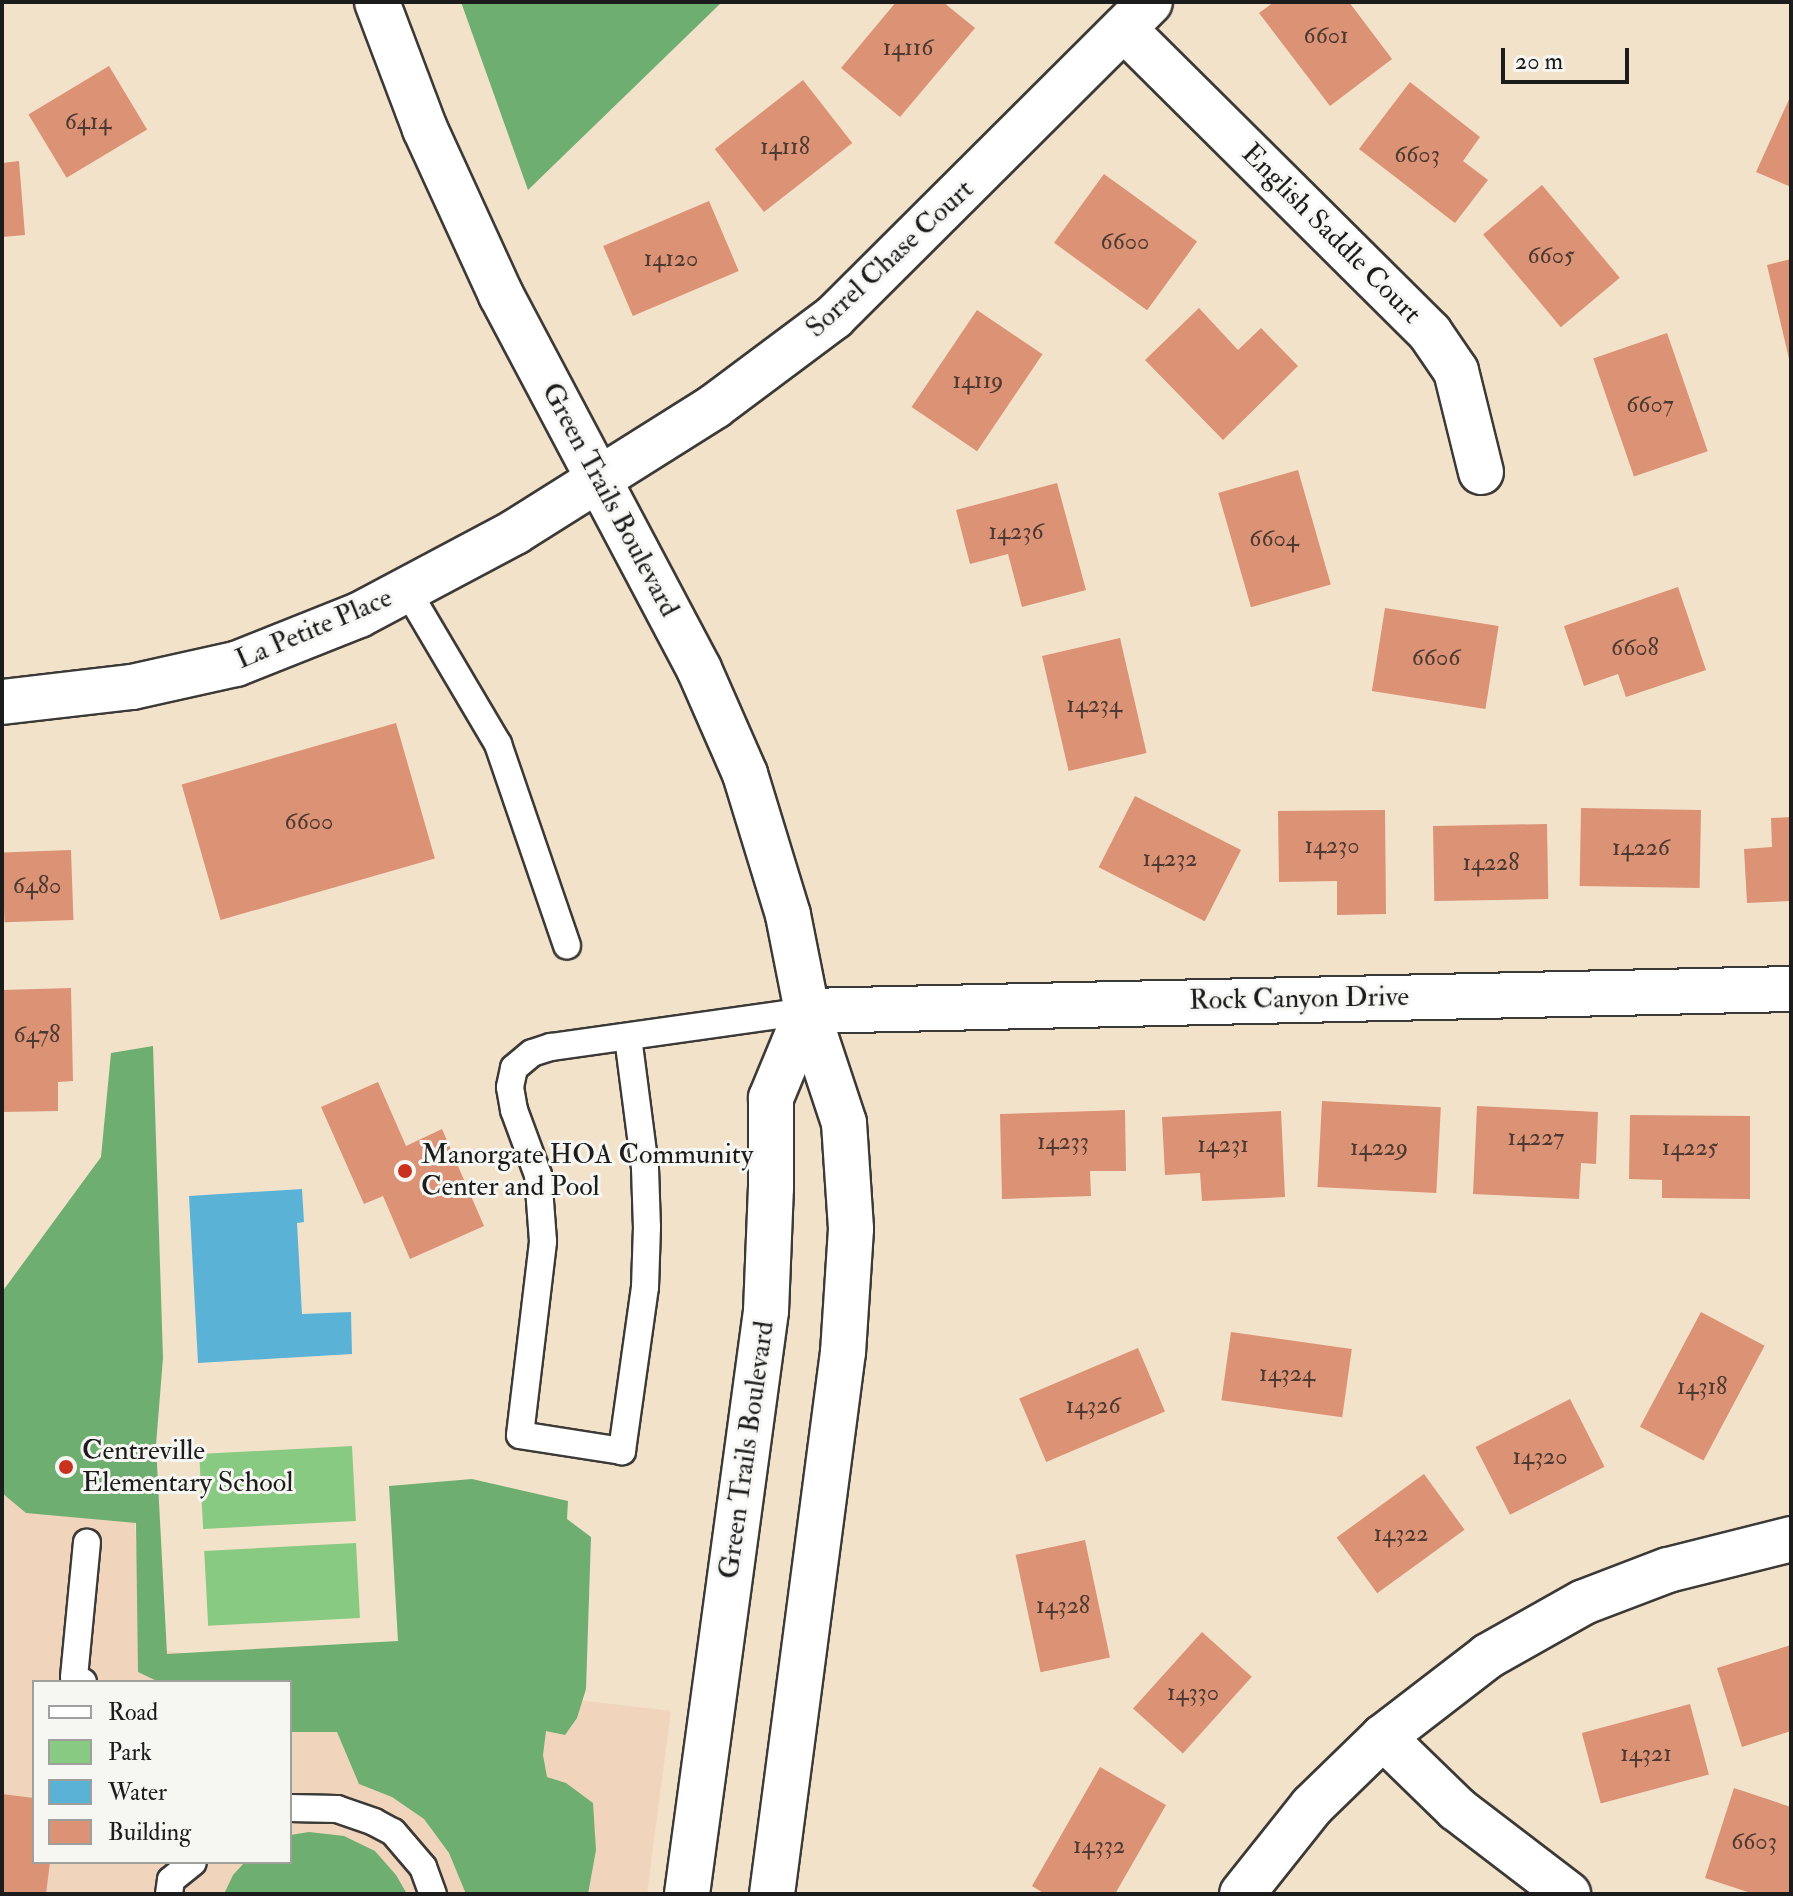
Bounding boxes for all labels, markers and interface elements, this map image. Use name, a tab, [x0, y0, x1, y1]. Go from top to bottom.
house number: 6601	[1304, 22, 1348, 50]
scale bar	[1505, 32, 1633, 82]
house number: 14116	[883, 34, 933, 62]
text: 20 m	[1515, 46, 1563, 77]
house number: 6414	[65, 108, 111, 136]
house number: 14118	[760, 133, 810, 161]
street label: English Saddle Court	[1234, 137, 1428, 331]
house number: 6603	[1394, 141, 1440, 169]
street label: Sorrel Chase Court	[799, 173, 981, 345]
house number: 6600	[1101, 228, 1149, 256]
house number: 6605	[1527, 242, 1575, 270]
house number: 14120	[644, 245, 698, 273]
house number: 14119	[953, 367, 1003, 395]
street label: Green Trails Boulevard	[534, 377, 686, 623]
house number: 6607	[1626, 391, 1674, 419]
house number: 14236	[989, 518, 1043, 546]
house number: 6604	[1249, 525, 1299, 553]
street label: La Petite Place	[231, 581, 397, 677]
house number: 6608	[1611, 634, 1659, 662]
house number: 6606	[1412, 644, 1460, 672]
house number: 14234	[1066, 691, 1122, 719]
house number: 6600	[285, 808, 333, 836]
house number: 14230	[1304, 832, 1360, 860]
house number: 14226	[1612, 834, 1670, 862]
house number: 14232	[1142, 845, 1198, 873]
house number: 14228	[1462, 849, 1520, 877]
house number: 6480	[13, 872, 61, 900]
street label: Rock Canyon Drive	[1189, 980, 1409, 1018]
house number: 6478	[14, 1021, 60, 1049]
house number: 14227	[1508, 1124, 1564, 1152]
house number: 14233	[1037, 1128, 1089, 1156]
house number: 14231	[1197, 1131, 1249, 1159]
house number: 14229	[1350, 1134, 1408, 1162]
house number: 14225	[1662, 1134, 1718, 1162]
place label: Manorgate HOA Community Center and Pool	[421, 1138, 753, 1204]
marker: Manorgate HOA Community Center and Pool	[396, 1162, 414, 1180]
street label: Green Trails Boulevard	[712, 1319, 782, 1581]
house number: 14324	[1259, 1360, 1315, 1388]
house number: 14318	[1677, 1373, 1727, 1401]
house number: 14326	[1066, 1392, 1120, 1420]
place label: Centreville Elementary School	[82, 1434, 293, 1500]
house number: 14320	[1512, 1443, 1568, 1471]
marker: Centreville Elementary School	[57, 1458, 75, 1476]
house number: 14322	[1373, 1520, 1429, 1548]
house number: 14328	[1036, 1592, 1090, 1620]
house number: 14330	[1167, 1679, 1219, 1707]
legend	[32, 1680, 292, 1864]
text: Road	[108, 1697, 158, 1728]
text: Park	[108, 1737, 152, 1768]
house number: 14321	[1620, 1740, 1672, 1768]
text: Water	[108, 1777, 167, 1808]
text: Building	[108, 1817, 191, 1848]
house number: 6603	[1731, 1828, 1777, 1856]
house number: 14332	[1073, 1832, 1125, 1860]

